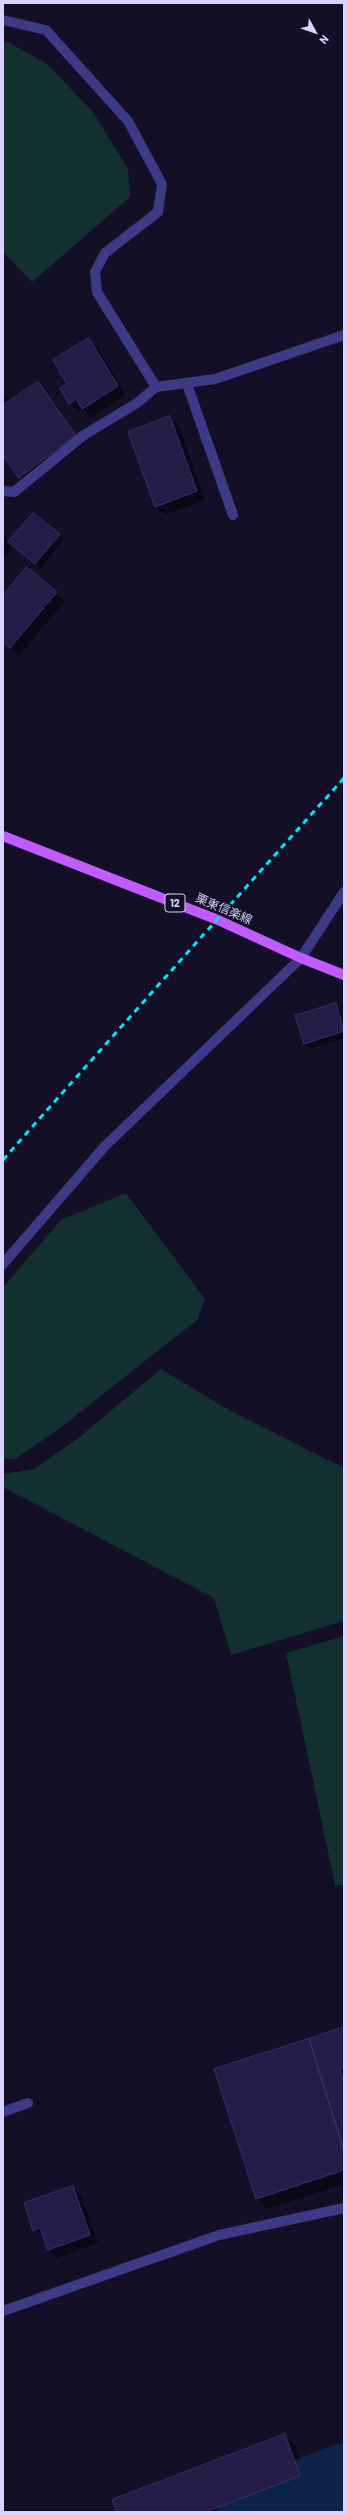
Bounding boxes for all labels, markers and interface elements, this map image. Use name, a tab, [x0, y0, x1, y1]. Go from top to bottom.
north arrow	[295, 12, 335, 52]
text: N	[317, 33, 332, 47]
street label: 栗東信楽線	[194, 891, 254, 927]
road number: 12	[165, 894, 185, 912]

